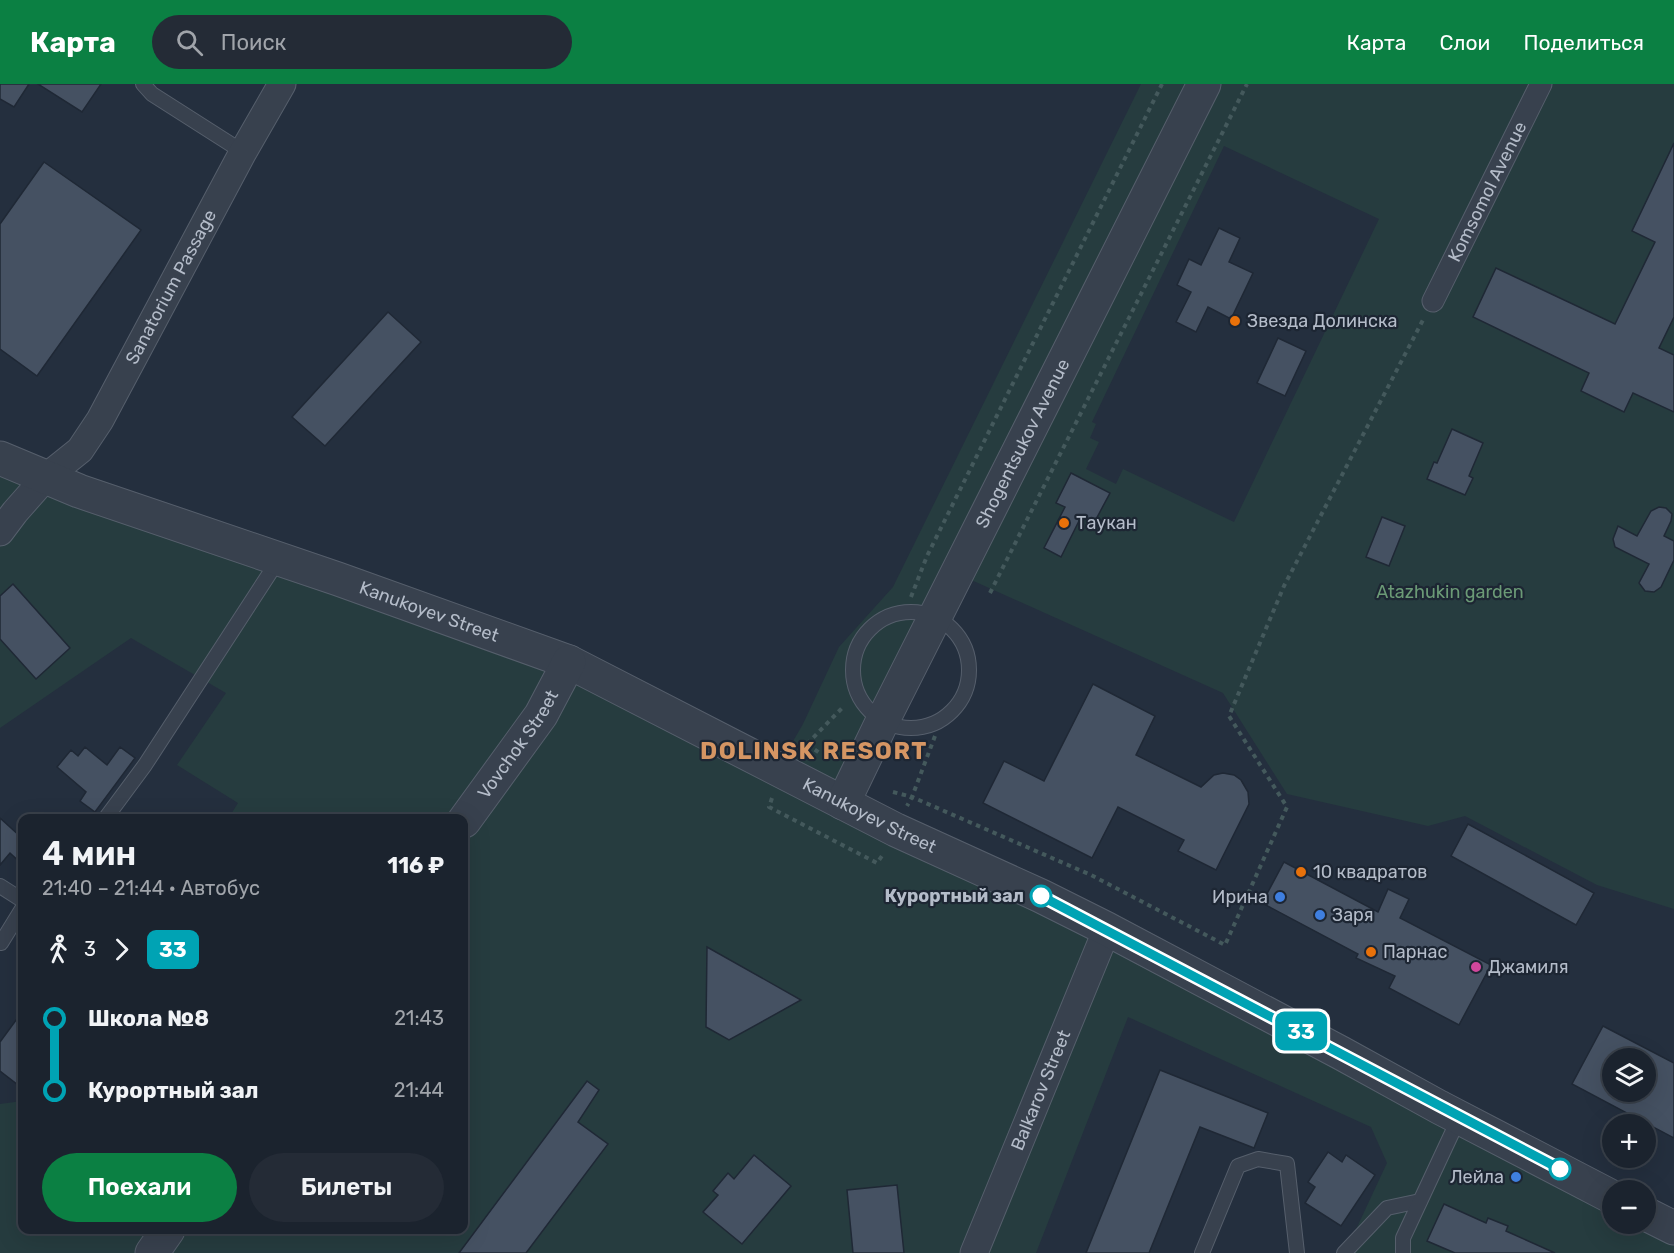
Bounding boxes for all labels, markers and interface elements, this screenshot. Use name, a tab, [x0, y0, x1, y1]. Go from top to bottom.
search box	[152, 15, 572, 69]
text: Карта	[30, 26, 116, 59]
icon: search	[173, 26, 206, 59]
text: Поиск	[221, 29, 286, 56]
text: Карта	[1346, 30, 1406, 55]
text: Слои	[1439, 30, 1490, 55]
text: Поделиться	[1523, 30, 1644, 55]
street label: Komsomol Avenue	[1443, 118, 1532, 266]
street label: Sanatorium Passage	[121, 206, 221, 368]
place label: Звезда Долинска	[1247, 310, 1398, 332]
marker: Звезда Долинска	[1228, 314, 1242, 328]
street label: Shogentsukov Avenue	[971, 355, 1074, 532]
place label: Таукан	[1076, 512, 1137, 534]
marker: Таукан	[1057, 516, 1071, 530]
street label: Kanukoyev Street	[356, 577, 502, 647]
park label: Atazhukin garden	[1376, 581, 1524, 603]
street label: Vovchok Street	[473, 686, 563, 803]
district label: DOLINSK RESORT	[700, 737, 928, 765]
street label: Kanukoyev Street	[799, 773, 940, 858]
text: 4 мин	[42, 834, 136, 873]
text: 116 ₽	[387, 852, 444, 879]
place label: 10 квадратов	[1313, 861, 1427, 883]
marker: 10 квадратов	[1294, 865, 1308, 879]
text: 21:40 – 21:44 · Автобус	[42, 876, 260, 900]
place label: Курортный зал	[885, 885, 1024, 907]
marker: Курортный зал	[1030, 885, 1052, 907]
place label: Ирина	[1212, 886, 1268, 908]
marker: Ирина	[1273, 890, 1287, 904]
place label: Заря	[1332, 904, 1374, 926]
marker: Заря	[1313, 908, 1327, 922]
icon: walk	[42, 933, 75, 966]
icon: forward	[105, 933, 138, 966]
text: 3	[84, 937, 96, 961]
text: 33	[159, 937, 187, 962]
place label: Парнас	[1383, 941, 1447, 963]
marker: Парнас	[1364, 945, 1378, 959]
place label: Джамиля	[1488, 956, 1569, 978]
marker: Джамиля	[1469, 960, 1483, 974]
text: Школа №8	[88, 1005, 209, 1032]
text: 21:43	[394, 1006, 444, 1030]
line badge: 33	[1274, 1012, 1328, 1050]
text: 33	[1287, 1019, 1315, 1044]
street label: Balkarov Street	[1006, 1027, 1075, 1154]
map controls	[1602, 1048, 1656, 1234]
button: layers	[1602, 1048, 1656, 1102]
text: Курортный зал	[88, 1077, 259, 1104]
text: 21:44	[394, 1078, 444, 1102]
button: +	[1602, 1114, 1656, 1168]
button: Поехали	[42, 1153, 237, 1222]
button: Билеты	[249, 1153, 444, 1222]
unlabelled marker	[1549, 1158, 1571, 1180]
place label: Лейла	[1450, 1166, 1504, 1188]
marker: Лейла	[1509, 1170, 1523, 1184]
button: −	[1602, 1180, 1656, 1234]

